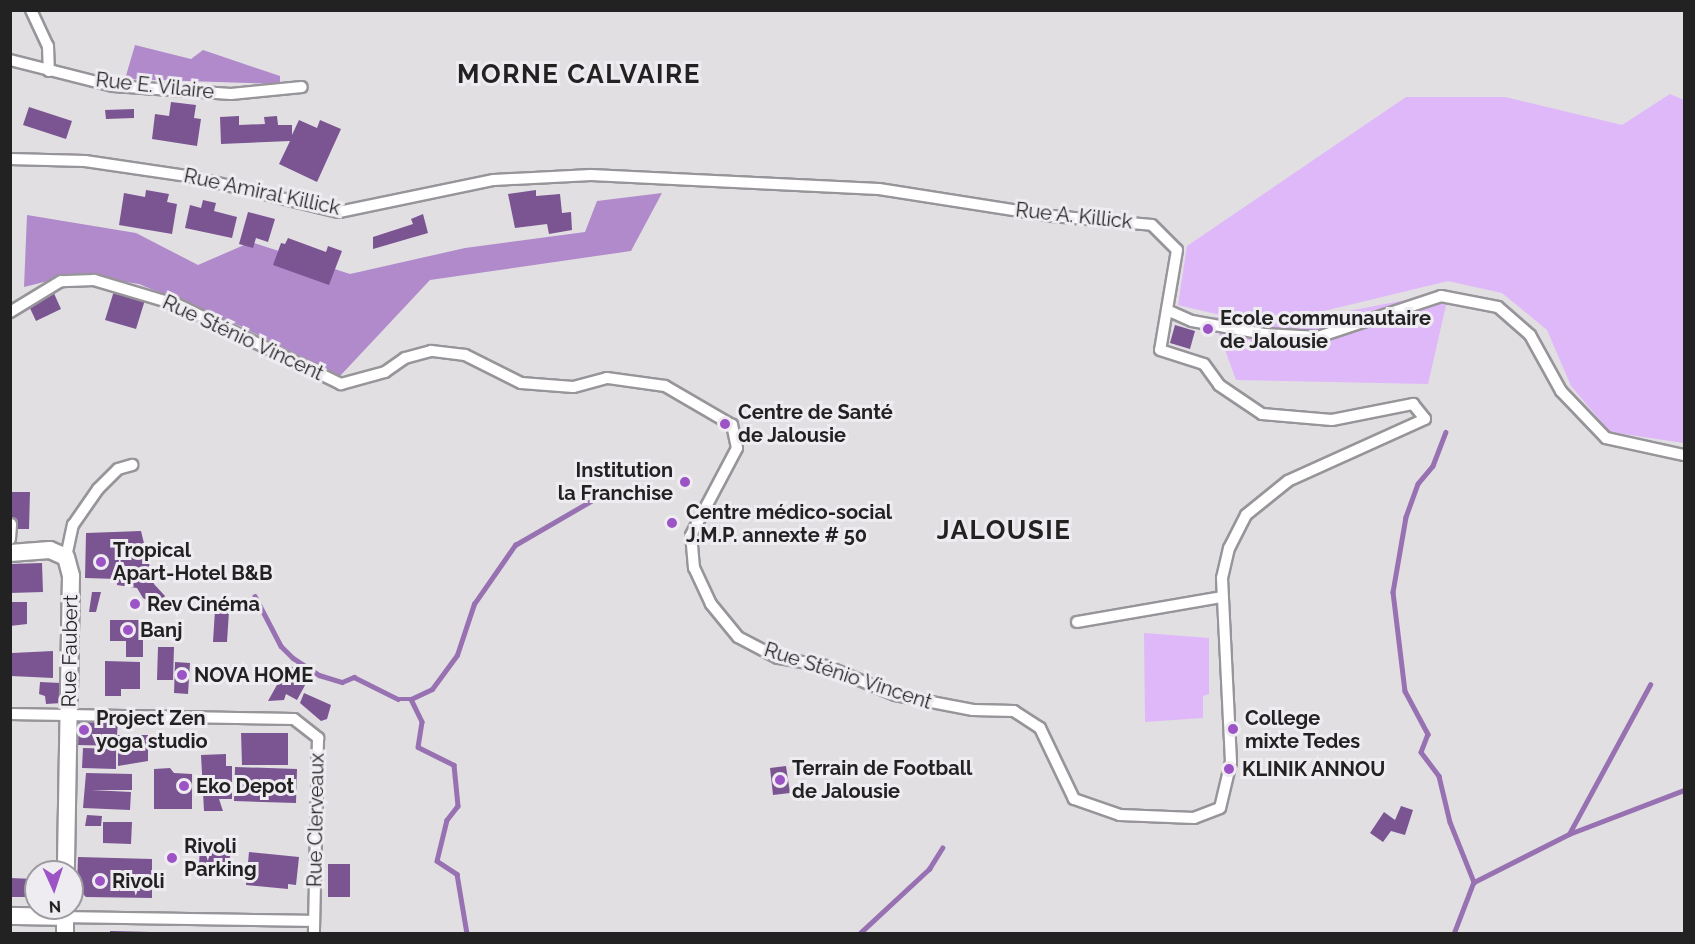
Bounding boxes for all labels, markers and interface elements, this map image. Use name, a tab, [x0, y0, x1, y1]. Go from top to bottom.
district label: MORNE CALVAIRE	[457, 59, 701, 91]
street label: Rue E. Vilaire	[94, 68, 216, 104]
street label: Rue Amiral Killick	[181, 164, 343, 220]
street label: Rue A. Killick	[1014, 198, 1134, 234]
street label: Rue Sténio Vincent	[158, 290, 328, 386]
place label: Ecole communautaire de Jalousie	[1220, 306, 1431, 353]
marker: Ecole communautaire de Jalousie	[1201, 322, 1215, 336]
place label: Centre de Santé de Jalousie	[738, 400, 893, 447]
marker: Centre de Santé de Jalousie	[716, 415, 734, 433]
place label: Institution la Franchise	[558, 458, 673, 505]
marker: Institution la Franchise	[678, 475, 692, 489]
place label: Centre médico-social J.M.P. annexte # 50	[686, 500, 892, 547]
marker: Centre médico-social J.M.P. annexte # 50	[663, 514, 681, 532]
district label: JALOUSIE	[937, 515, 1071, 547]
place label: Tropical Apart-Hotel B&B	[113, 538, 273, 585]
marker: Tropical Apart-Hotel B&B	[94, 555, 108, 569]
place label: Rev Cinéma	[147, 592, 260, 616]
street label: Rue Faubert	[57, 594, 83, 708]
marker: Rev Cinéma	[128, 597, 142, 611]
place label: Banj	[140, 618, 182, 642]
marker: Banj	[121, 623, 135, 637]
street label: Rue Sténio Vincent	[761, 637, 935, 715]
place label: NOVA HOME	[194, 663, 314, 687]
marker: NOVA HOME	[175, 668, 189, 682]
place label: Project Zen yoga studio	[96, 706, 208, 753]
place label: College mixte Tedes	[1245, 706, 1361, 753]
marker: College mixte Tedes	[1226, 722, 1240, 736]
marker: Project Zen yoga studio	[77, 723, 91, 737]
street label: Rue Clerveaux	[303, 753, 329, 887]
place label: Terrain de Football de Jalousie	[792, 756, 972, 803]
place label: KLINIK ANNOU	[1242, 757, 1386, 781]
marker: KLINIK ANNOU	[1220, 760, 1238, 778]
marker: Terrain de Football de Jalousie	[773, 773, 787, 787]
place label: Eko Depot	[196, 774, 294, 798]
marker: Eko Depot	[177, 779, 191, 793]
place label: Rivoli Parking	[184, 834, 257, 881]
marker: Rivoli Parking	[165, 851, 179, 865]
north arrow	[24, 860, 84, 920]
place label: Rivoli	[112, 869, 164, 893]
marker: Rivoli	[93, 874, 107, 888]
text: N	[48, 897, 61, 916]

